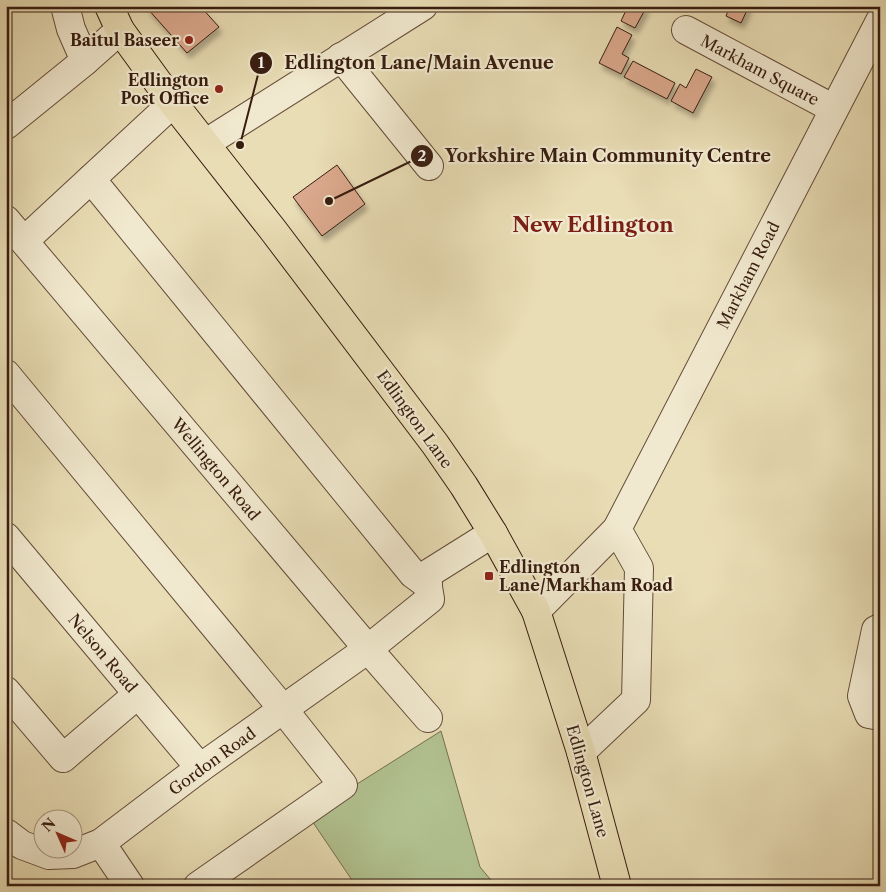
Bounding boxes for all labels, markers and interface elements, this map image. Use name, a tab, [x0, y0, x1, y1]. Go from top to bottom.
place label: Baitul Baseer	[70, 30, 179, 50]
street label: Markham Square	[697, 30, 823, 110]
marker: Baitul Baseer	[183, 34, 195, 46]
callout: Edlington Lane/Main Avenue	[249, 46, 564, 79]
text: Edlington Lane/Main Avenue	[284, 52, 554, 74]
text: 1	[258, 53, 265, 72]
place label: Edlington Post Office	[120, 70, 209, 108]
marker: Edlington Post Office	[213, 83, 225, 95]
callout: Yorkshire Main Community Centre	[410, 140, 781, 173]
text: Yorkshire Main Community Centre	[444, 145, 771, 167]
text: 2	[418, 146, 427, 165]
district label: New Edlington	[512, 212, 674, 237]
street label: Markham Road	[712, 218, 784, 332]
street label: Edlington Lane	[373, 366, 457, 472]
street label: Wellington Road	[167, 413, 265, 524]
place label: Edlington Lane/Markham Road	[499, 557, 673, 595]
marker: Edlington Lane/Markham Road	[483, 570, 495, 582]
street label: Nelson Road	[64, 609, 142, 697]
street label: Edlington Lane	[562, 722, 614, 840]
street label: Gordon Road	[165, 723, 260, 799]
north arrow	[32, 810, 82, 860]
text: N	[38, 814, 59, 835]

